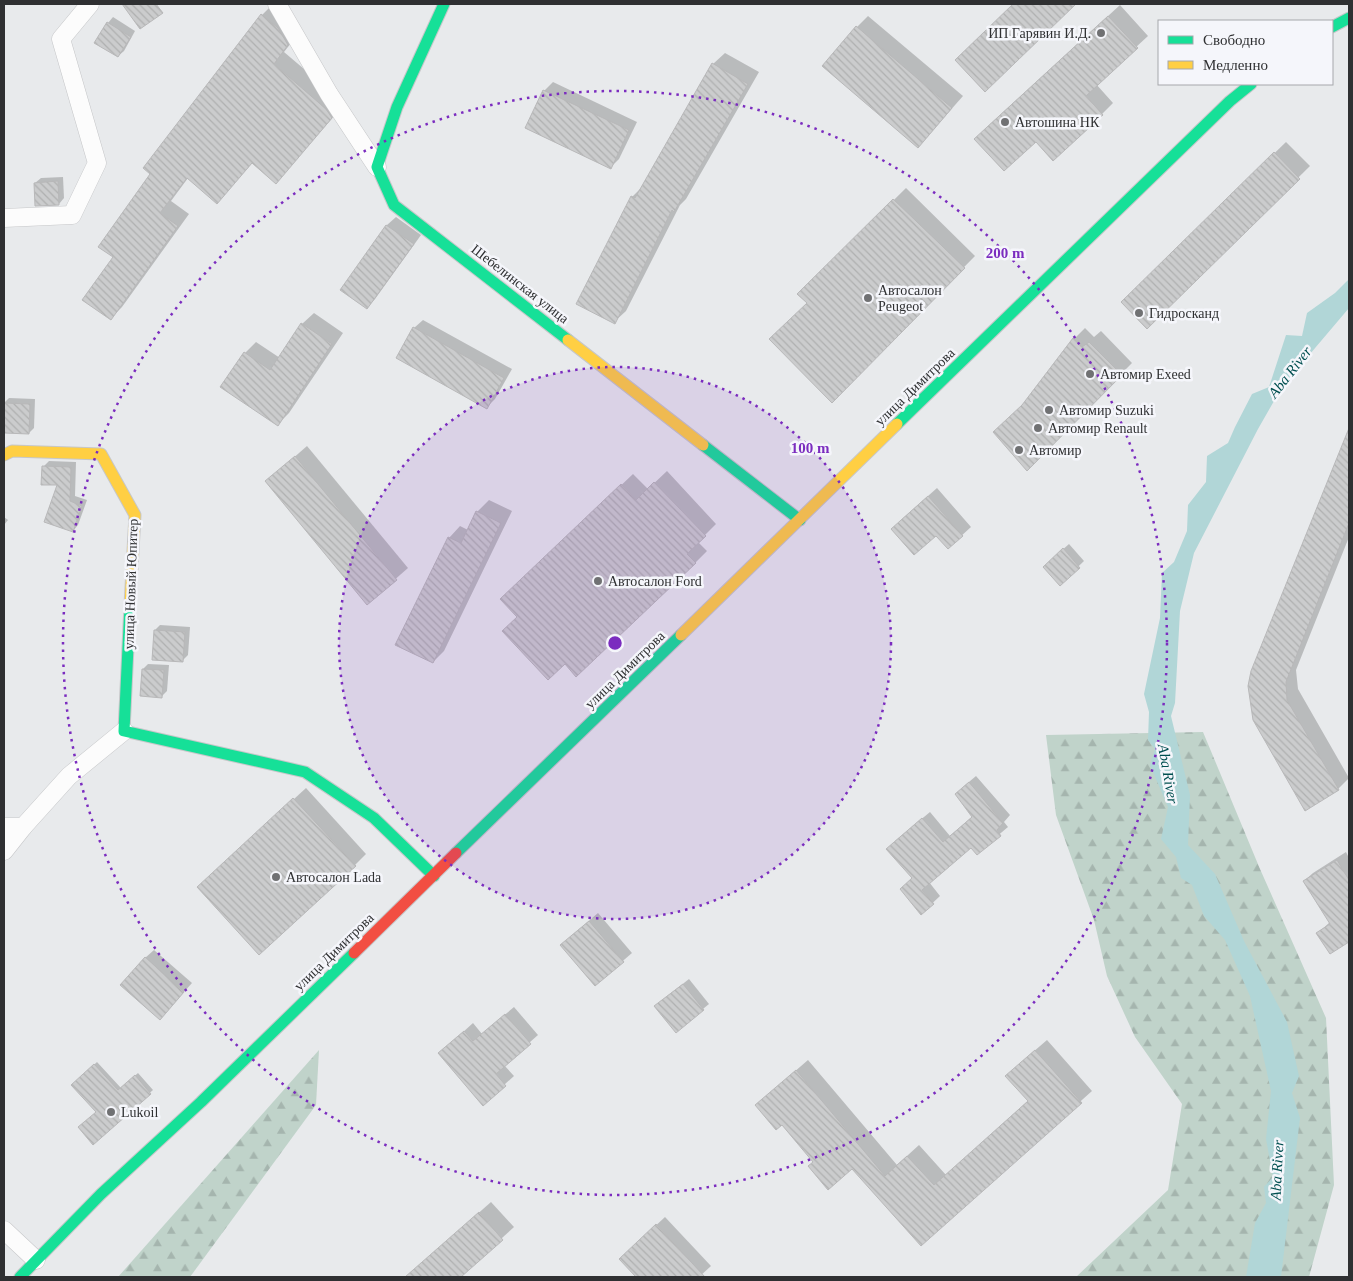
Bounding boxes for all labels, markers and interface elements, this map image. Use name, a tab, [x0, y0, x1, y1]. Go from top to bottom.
legend	[1158, 20, 1333, 85]
place label: ИП Гарявин И.Д.	[988, 26, 1091, 41]
marker: ИП Гарявин И.Д.	[1095, 27, 1107, 39]
text: Свободно	[1203, 32, 1265, 48]
text: Медленно	[1203, 57, 1268, 73]
place label: Автошина НК	[1015, 115, 1100, 130]
marker: Автошина НК	[999, 116, 1011, 128]
street label: Шебелинская улица	[468, 241, 572, 327]
text: 200 m	[986, 245, 1025, 261]
place label: Автосалон Peugeot	[878, 283, 942, 314]
marker: Автосалон Peugeot	[862, 292, 874, 304]
place label: Гидросканд	[1149, 306, 1219, 321]
marker: Гидросканд	[1133, 307, 1145, 319]
water label: Aba River	[1264, 343, 1315, 402]
street label: улица Димитрова	[872, 345, 958, 429]
place label: Автомир Exeed	[1100, 367, 1191, 382]
marker: Автомир Exeed	[1084, 368, 1096, 380]
place label: Автомир Suzuki	[1059, 403, 1154, 418]
marker: Автомир Suzuki	[1043, 404, 1055, 416]
place label: Автомир Renault	[1048, 421, 1148, 436]
marker: Автомир Renault	[1032, 422, 1044, 434]
text: 100 m	[791, 440, 830, 456]
place label: Автомир	[1029, 443, 1081, 458]
marker: Автомир	[1013, 444, 1025, 456]
street label: улица Новый Юпитер	[121, 518, 141, 650]
place label: Автосалон Ford	[608, 574, 702, 589]
marker: Автосалон Ford	[592, 575, 604, 587]
street label: улица Димитрова	[582, 628, 668, 712]
centre of rings	[606, 634, 624, 652]
water label: Aba River	[1155, 742, 1181, 805]
place label: Автосалон Lada	[286, 870, 382, 885]
marker: Автосалон Lada	[270, 871, 282, 883]
street label: улица Димитрова	[291, 910, 377, 994]
place label: Lukoil	[121, 1105, 158, 1120]
marker: Lukoil	[105, 1106, 117, 1118]
water label: Aba River	[1267, 1139, 1287, 1202]

